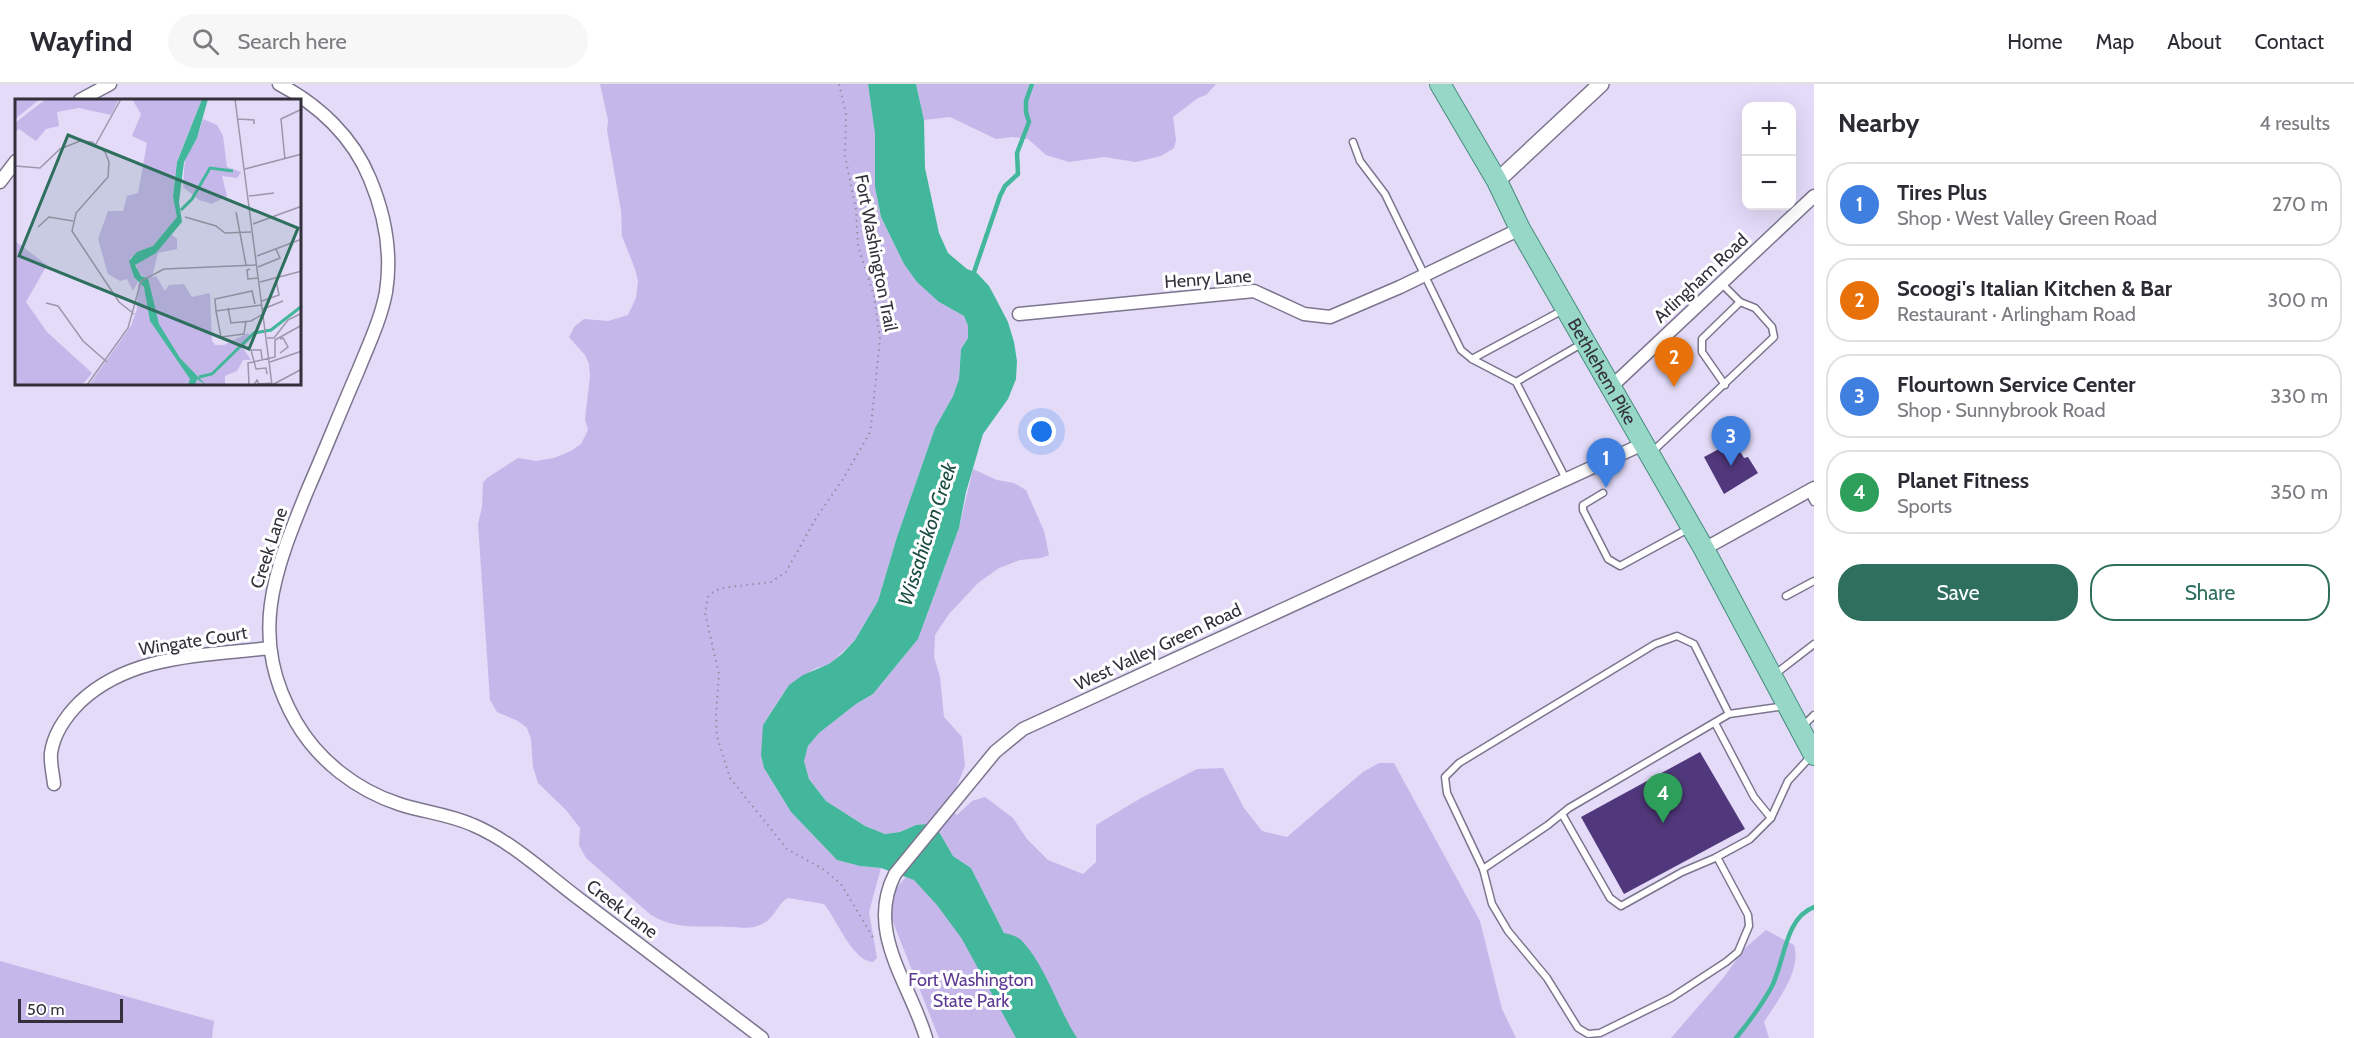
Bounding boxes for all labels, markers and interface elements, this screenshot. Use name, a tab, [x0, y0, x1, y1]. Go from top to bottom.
search box	[168, 14, 588, 68]
text: Wayfind	[30, 24, 132, 58]
icon: search	[189, 25, 222, 58]
text: Search here	[237, 28, 347, 55]
text: Home	[2007, 29, 2063, 54]
text: Map	[2096, 29, 2134, 54]
text: About	[2167, 29, 2221, 54]
text: Contact	[2254, 29, 2324, 54]
inset map	[15, 99, 302, 386]
map controls	[1742, 102, 1796, 210]
button: +	[1742, 102, 1796, 156]
text: Nearby	[1838, 107, 1919, 139]
text: 4 results	[2259, 111, 2330, 135]
button: −	[1742, 156, 1796, 210]
street label: Fort Washington Trail	[850, 173, 902, 334]
text: Tires Plus	[1897, 179, 1987, 206]
text: 1	[1856, 192, 1863, 216]
text: 270 m	[2272, 192, 2328, 216]
text: Shop · West Valley Green Road	[1897, 206, 2157, 230]
street label: Arlingham Road	[1649, 229, 1753, 327]
street label: Henry Lane	[1164, 265, 1252, 293]
text: Scoogi's Italian Kitchen & Bar	[1897, 275, 2172, 302]
text: 2	[1854, 288, 1865, 312]
text: 300 m	[2267, 288, 2328, 312]
text: Restaurant · Arlingham Road	[1897, 302, 2136, 326]
street label: Bethlehem Pike	[1563, 314, 1641, 428]
pin: 2	[1654, 338, 1694, 387]
text: Flourtown Service Center	[1897, 371, 2136, 398]
text: 3	[1854, 384, 1865, 408]
text: 330 m	[2270, 384, 2328, 408]
text: Shop · Sunnybrook Road	[1897, 398, 2106, 422]
pin: 3	[1712, 416, 1750, 466]
your location	[1027, 417, 1056, 446]
pin: 1	[1586, 438, 1626, 488]
water label: Wissahickon Creek	[893, 458, 962, 608]
text: Planet Fitness	[1897, 467, 2029, 494]
text: 4	[1853, 480, 1866, 504]
text: 350 m	[2270, 480, 2328, 504]
text: Sports	[1897, 494, 1952, 518]
street label: Creek Lane	[246, 505, 292, 591]
button: Save	[1838, 564, 2078, 621]
button: Share	[2090, 564, 2330, 621]
street label: West Valley Green Road	[1071, 599, 1245, 695]
street label: Wingate Court	[137, 622, 249, 660]
pin: 4	[1644, 774, 1682, 823]
street label: Creek Lane	[582, 875, 662, 943]
park label: Fort Washington State Park	[908, 969, 1034, 1012]
scale bar	[18, 996, 123, 1024]
text: 50 m	[27, 1000, 64, 1019]

